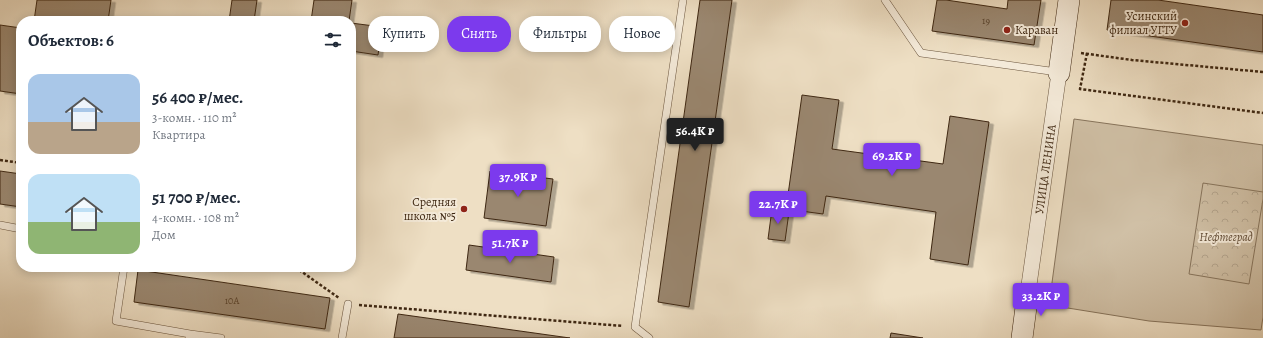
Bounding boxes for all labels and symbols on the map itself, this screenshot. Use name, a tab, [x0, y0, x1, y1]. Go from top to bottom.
place label: Усинский филиал УГТУ	[1109, 8, 1177, 38]
house number: 19	[982, 14, 990, 27]
marker: Усинский филиал УГТУ	[1180, 18, 1190, 28]
place label: Караван	[1015, 22, 1058, 38]
marker: Караван	[1002, 25, 1012, 35]
pin: 56.4K ₽	[658, 118, 732, 152]
street label: УЛИЦА ЛЕНИНА	[1031, 122, 1060, 215]
pin: 69.2K ₽	[855, 143, 929, 177]
pin: 37.9K ₽	[481, 164, 555, 198]
pin: 22.7K ₽	[741, 191, 815, 225]
place label: Средняя школа №5	[404, 194, 456, 224]
marker: Средняя школа №5	[459, 204, 469, 214]
park label: Нефтеград	[1199, 229, 1253, 245]
pin: 51.7K ₽	[473, 230, 547, 264]
pin: 33.2K ₽	[1004, 283, 1078, 317]
house number: 10А	[225, 294, 239, 307]

